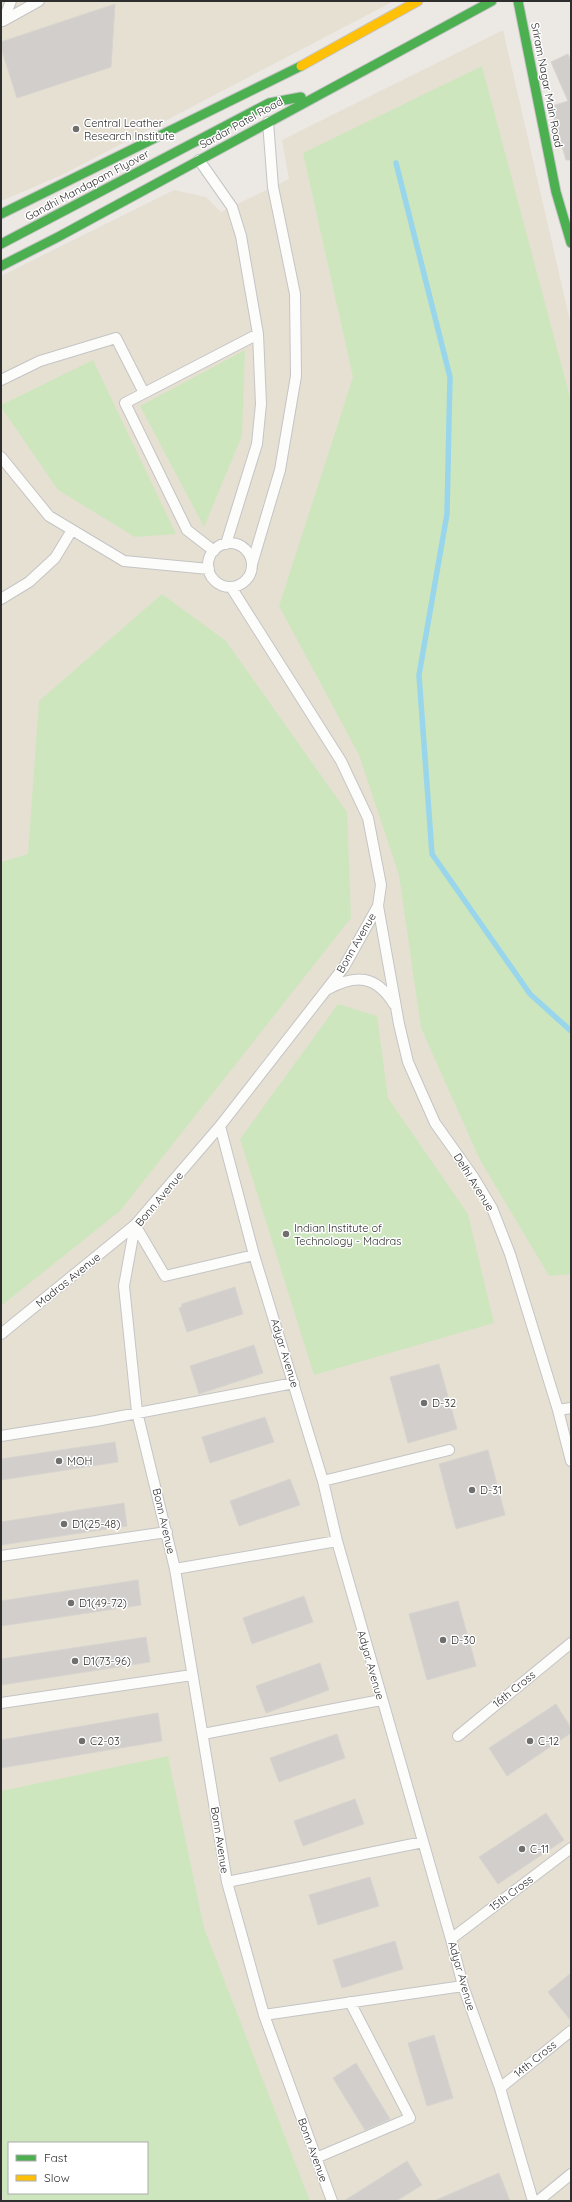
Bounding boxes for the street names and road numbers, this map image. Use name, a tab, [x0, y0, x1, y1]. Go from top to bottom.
street label: Sriram Nagar Main Road	[528, 21, 566, 149]
street label: Sardar Patel Road	[197, 94, 285, 152]
street label: Gandhi Mandapam Flyover	[23, 146, 152, 224]
street label: Bonn Avenue	[333, 910, 379, 976]
street label: Delhi Avenue	[451, 1150, 497, 1214]
street label: Bonn Avenue	[132, 1169, 186, 1229]
street label: Madras Avenue	[33, 1250, 103, 1310]
street label: Adyar Avenue	[268, 1317, 302, 1389]
street label: Bonn Avenue	[150, 1487, 178, 1555]
street label: Adyar Avenue	[354, 1629, 388, 1701]
street label: 16th Cross	[490, 1667, 538, 1711]
street label: Bonn Avenue	[208, 1806, 232, 1874]
street label: 15th Cross	[486, 1872, 536, 1914]
street label: Adyar Avenue	[445, 1940, 479, 2012]
street label: 14th Cross	[511, 2038, 559, 2080]
street label: Bonn Avenue	[295, 2116, 331, 2184]

